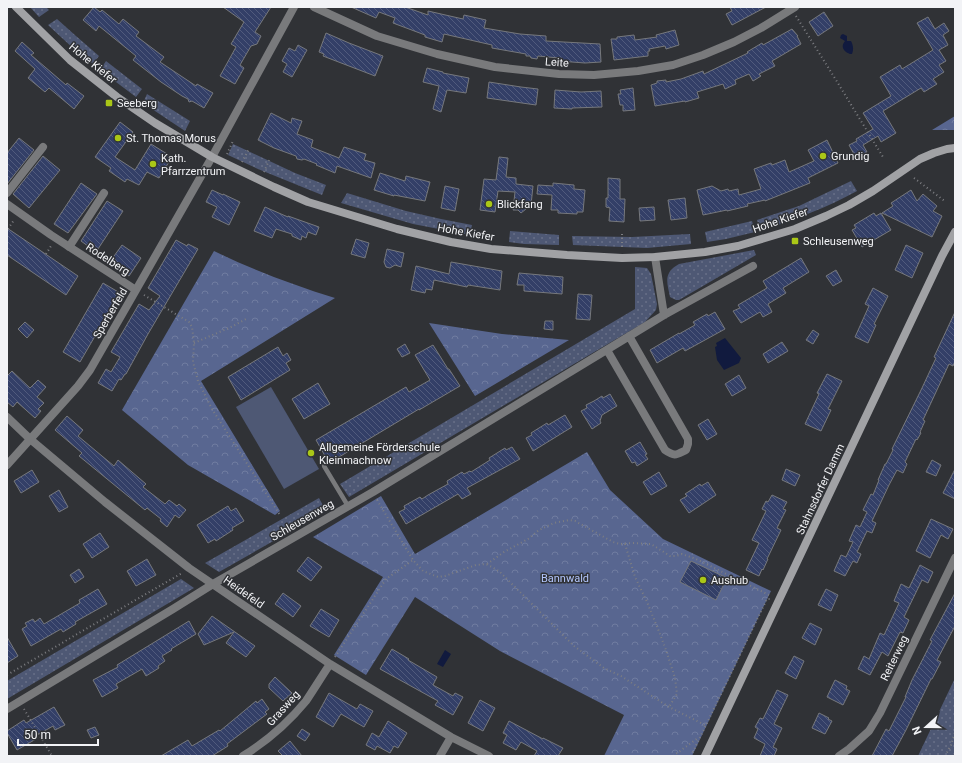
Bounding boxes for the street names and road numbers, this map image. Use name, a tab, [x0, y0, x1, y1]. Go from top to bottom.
street label: Hohe Kiefer	[66, 40, 119, 87]
street label: Leite	[545, 55, 569, 70]
street label: Hohe Kiefer	[751, 205, 810, 236]
street label: Hohe Kiefer	[437, 221, 496, 244]
street label: Rodelberg	[83, 240, 132, 278]
street label: Sperberfeld	[91, 286, 130, 341]
street label: Stahnsdorfer Damm	[794, 442, 847, 537]
street label: Schleusenweg	[268, 497, 336, 544]
street label: Heidefeld	[221, 574, 267, 611]
street label: Reiterweg	[878, 633, 911, 683]
street label: Grasweg	[264, 688, 303, 729]

